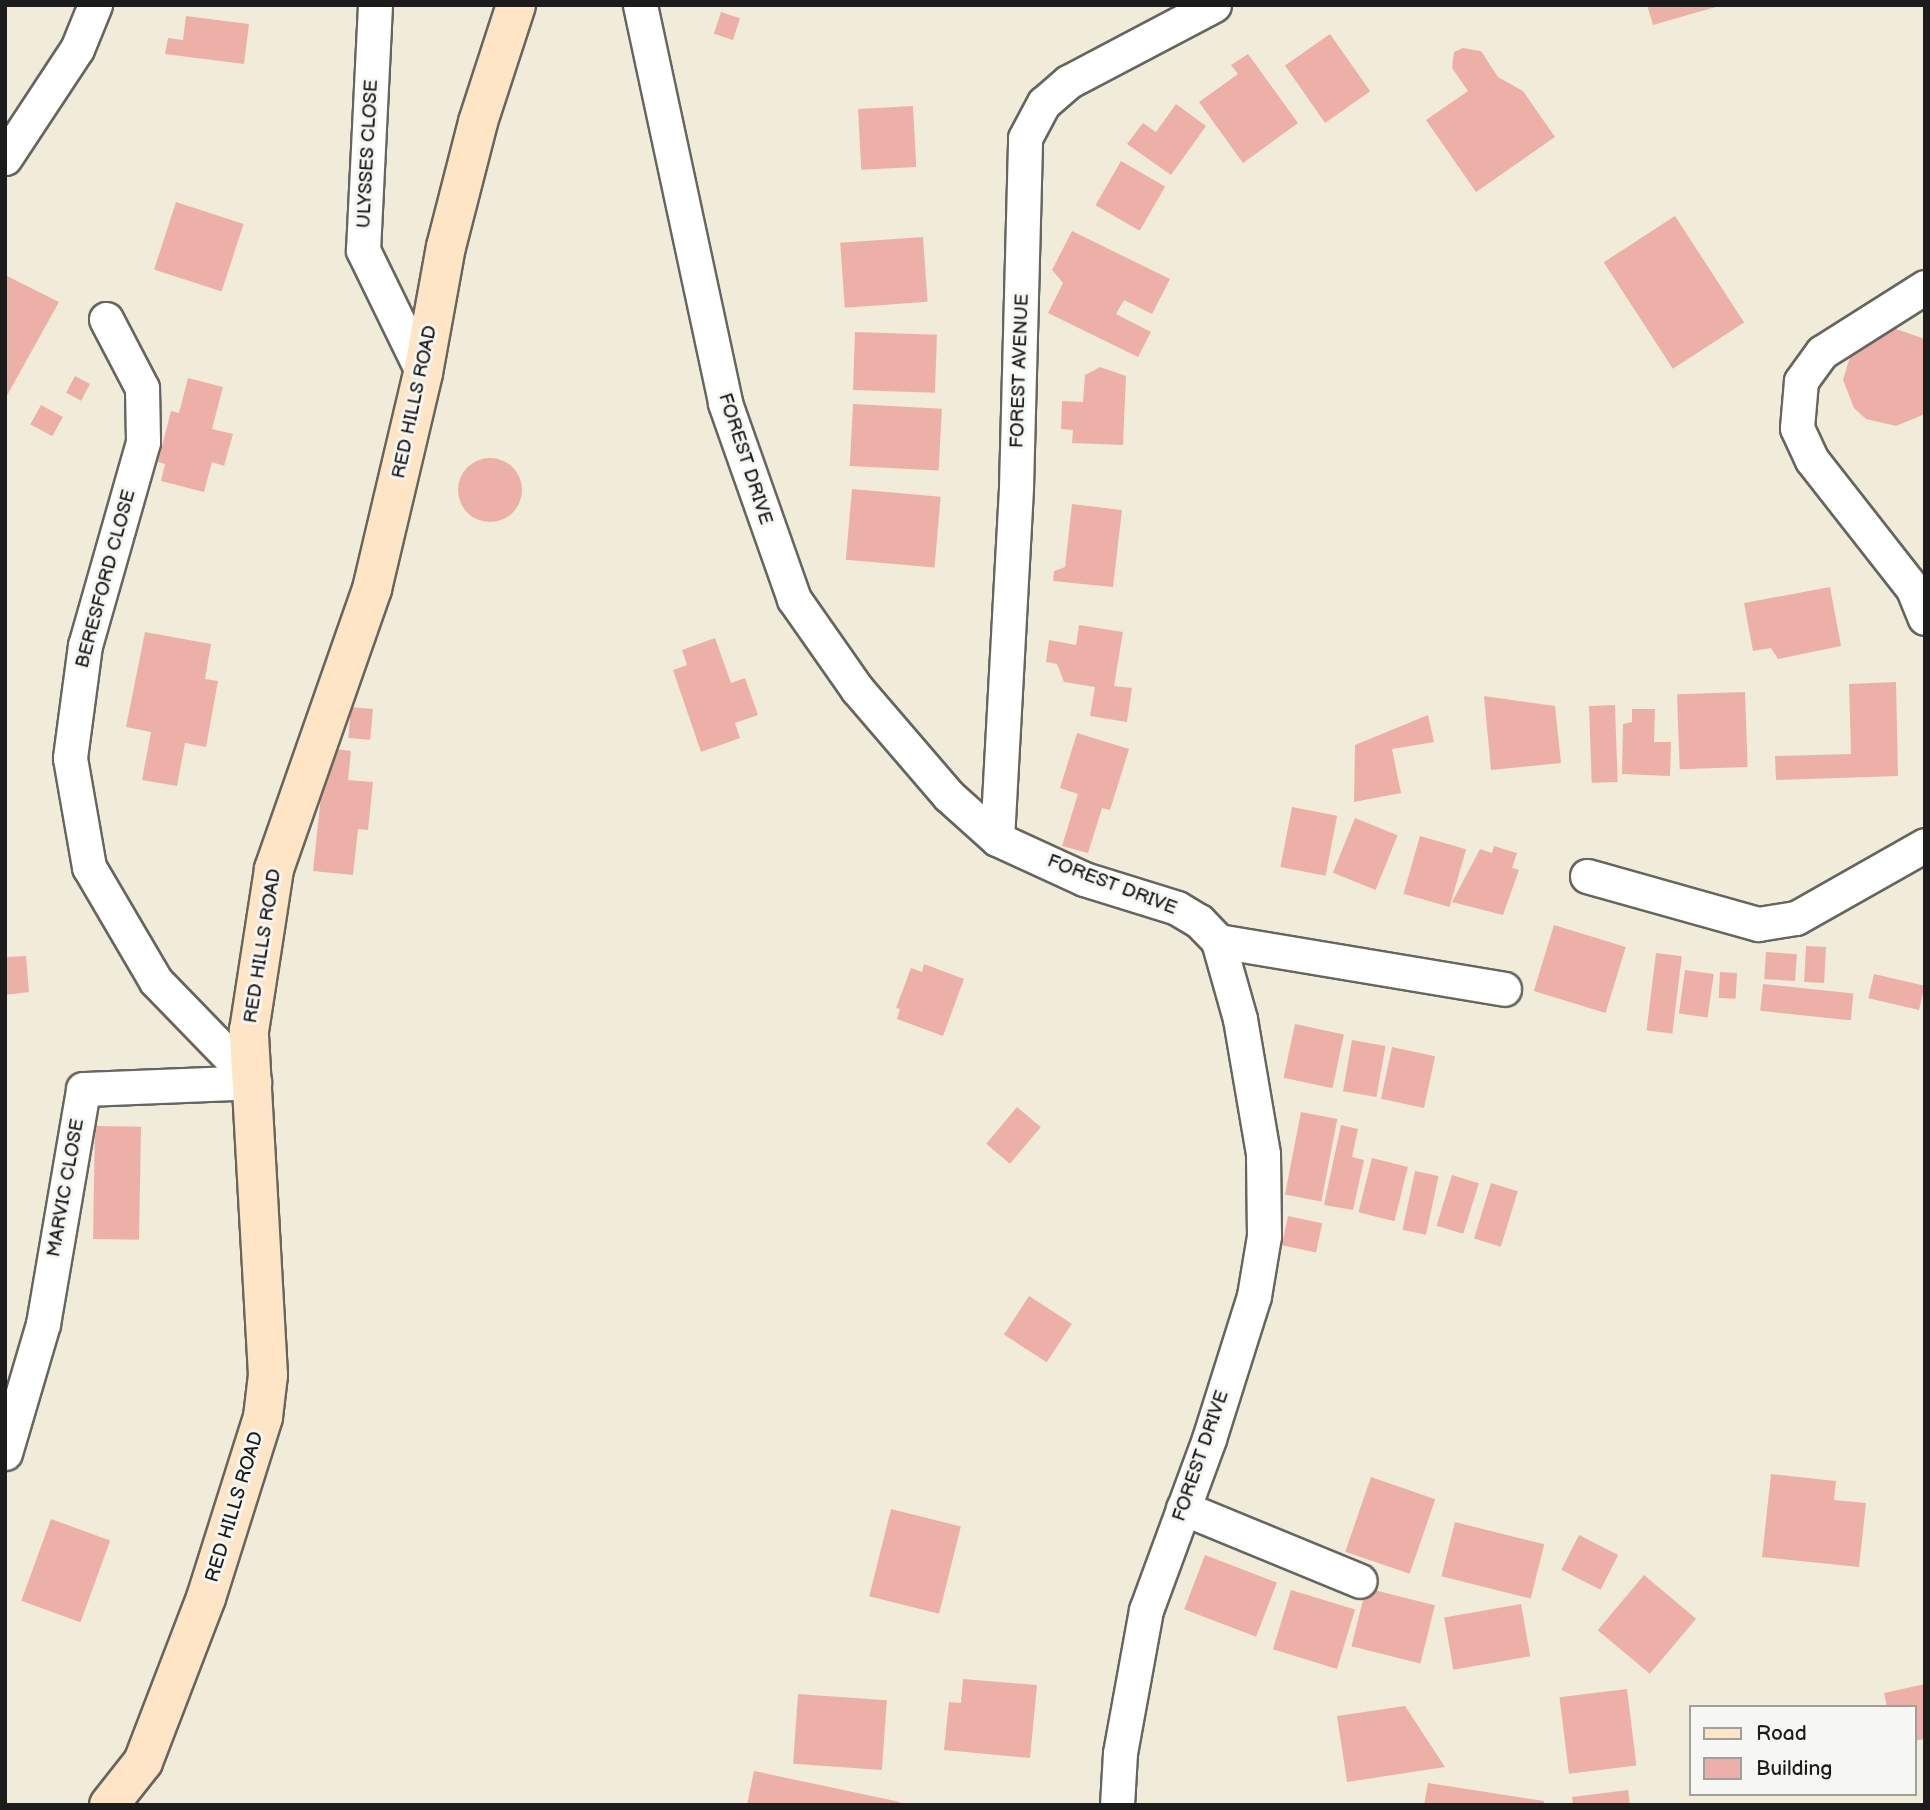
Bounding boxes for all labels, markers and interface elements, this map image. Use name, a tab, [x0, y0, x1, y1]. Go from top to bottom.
street label: ULYSSES CLOSE	[353, 79, 383, 229]
street label: FOREST AVENUE	[1006, 293, 1034, 449]
street label: RED HILLS ROAD	[388, 323, 442, 481]
street label: FOREST DRIVE	[713, 390, 777, 528]
street label: BERESFORD CLOSE	[71, 487, 141, 671]
street label: FOREST DRIVE	[1044, 850, 1180, 920]
street label: RED HILLS ROAD	[240, 867, 286, 1025]
street label: MARVIC CLOSE	[43, 1117, 89, 1259]
street label: FOREST DRIVE	[1168, 1387, 1234, 1525]
street label: RED HILLS ROAD	[201, 1429, 269, 1585]
legend	[1688, 1705, 1916, 1796]
text: Road	[1756, 1721, 1807, 1746]
text: Building	[1756, 1756, 1832, 1781]

